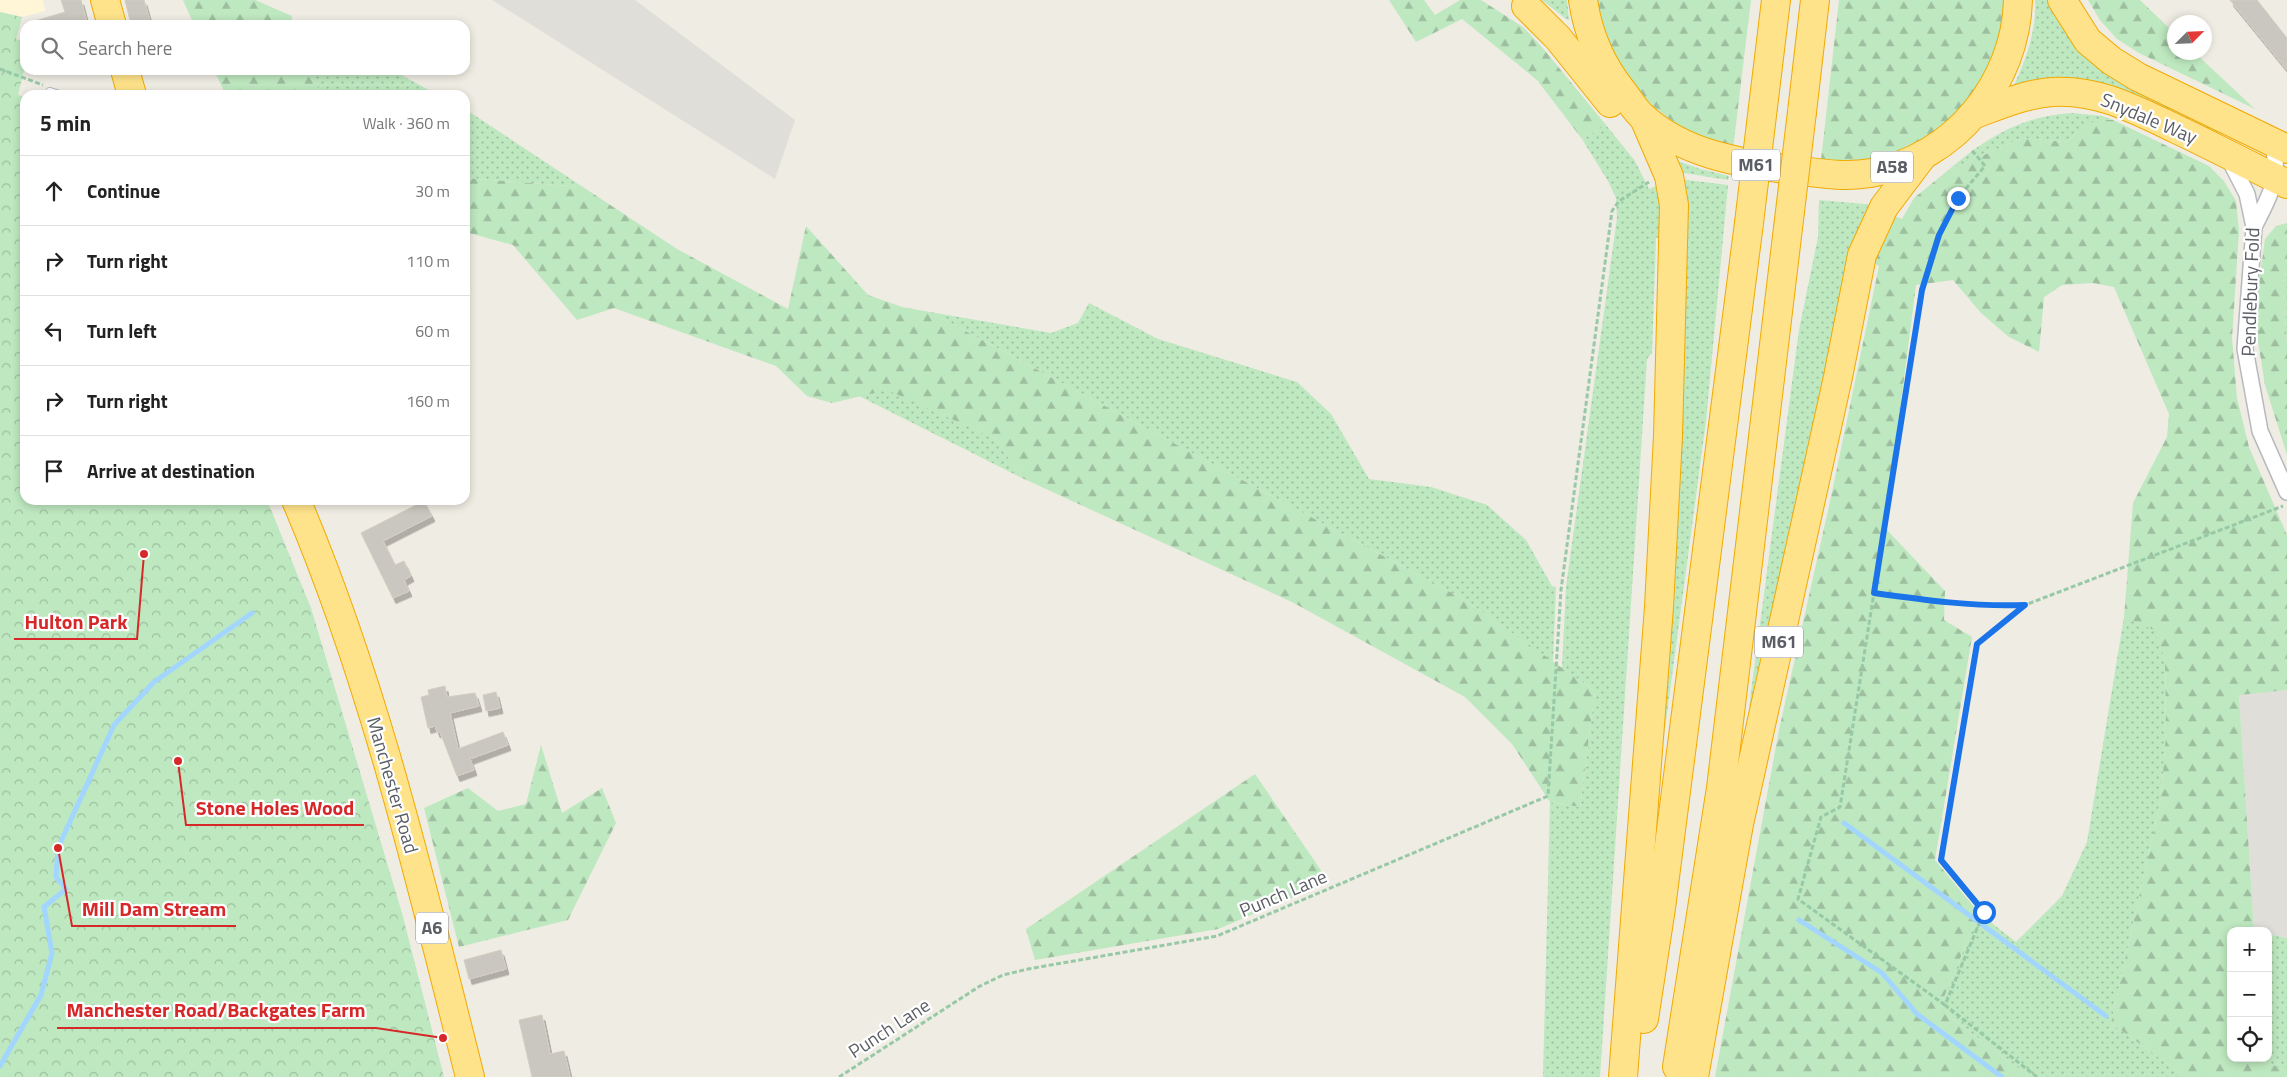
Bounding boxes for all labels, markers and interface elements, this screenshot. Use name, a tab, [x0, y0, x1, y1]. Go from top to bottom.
north arrow	[2167, 15, 2212, 60]
search box	[20, 20, 470, 75]
text: Search here	[78, 33, 172, 62]
icon: search	[38, 34, 66, 62]
street label: Snydale Way	[2096, 84, 2202, 151]
text: 5 min	[40, 107, 91, 139]
text: Walk · 360 m	[362, 111, 450, 135]
road number: M61	[1732, 150, 1780, 180]
road number: A58	[1871, 152, 1913, 182]
text: Continue	[87, 176, 160, 205]
icon: ahead	[40, 177, 68, 205]
text: 30 m	[415, 179, 450, 203]
route end	[1947, 187, 1970, 210]
street label: Pendlebury Fold	[2233, 227, 2266, 357]
text: Turn right	[87, 246, 168, 275]
icon: right	[40, 247, 68, 275]
text: 110 m	[406, 249, 450, 273]
text: Turn left	[87, 316, 157, 345]
icon: left	[40, 317, 68, 345]
text: 60 m	[415, 319, 450, 343]
text: Turn right	[87, 386, 168, 415]
icon: right	[40, 387, 68, 415]
text: 160 m	[406, 389, 450, 413]
text: Arrive at destination	[87, 456, 255, 485]
icon: arrive	[40, 457, 68, 485]
callout: Hulton Park	[14, 604, 137, 639]
text: Hulton Park	[24, 606, 128, 637]
road number: M61	[1755, 626, 1803, 658]
street label: Manchester Road	[360, 713, 427, 857]
callout: Stone Holes Wood	[186, 790, 364, 825]
text: Stone Holes Wood	[196, 792, 354, 823]
street label: Punch Lane	[1234, 861, 1331, 924]
callout: Mill Dam Stream	[72, 891, 236, 926]
text: Mill Dam Stream	[82, 893, 226, 924]
route start	[1973, 901, 1996, 924]
road number: A6	[416, 912, 448, 944]
map controls	[2227, 927, 2272, 1062]
button: +	[2227, 927, 2272, 972]
button: −	[2227, 972, 2272, 1017]
street label: Punch Lane	[842, 990, 935, 1065]
callout: Manchester Road/Backgates Farm	[57, 993, 376, 1028]
text: Manchester Road/Backgates Farm	[66, 994, 366, 1025]
button: locate	[2227, 1017, 2272, 1062]

